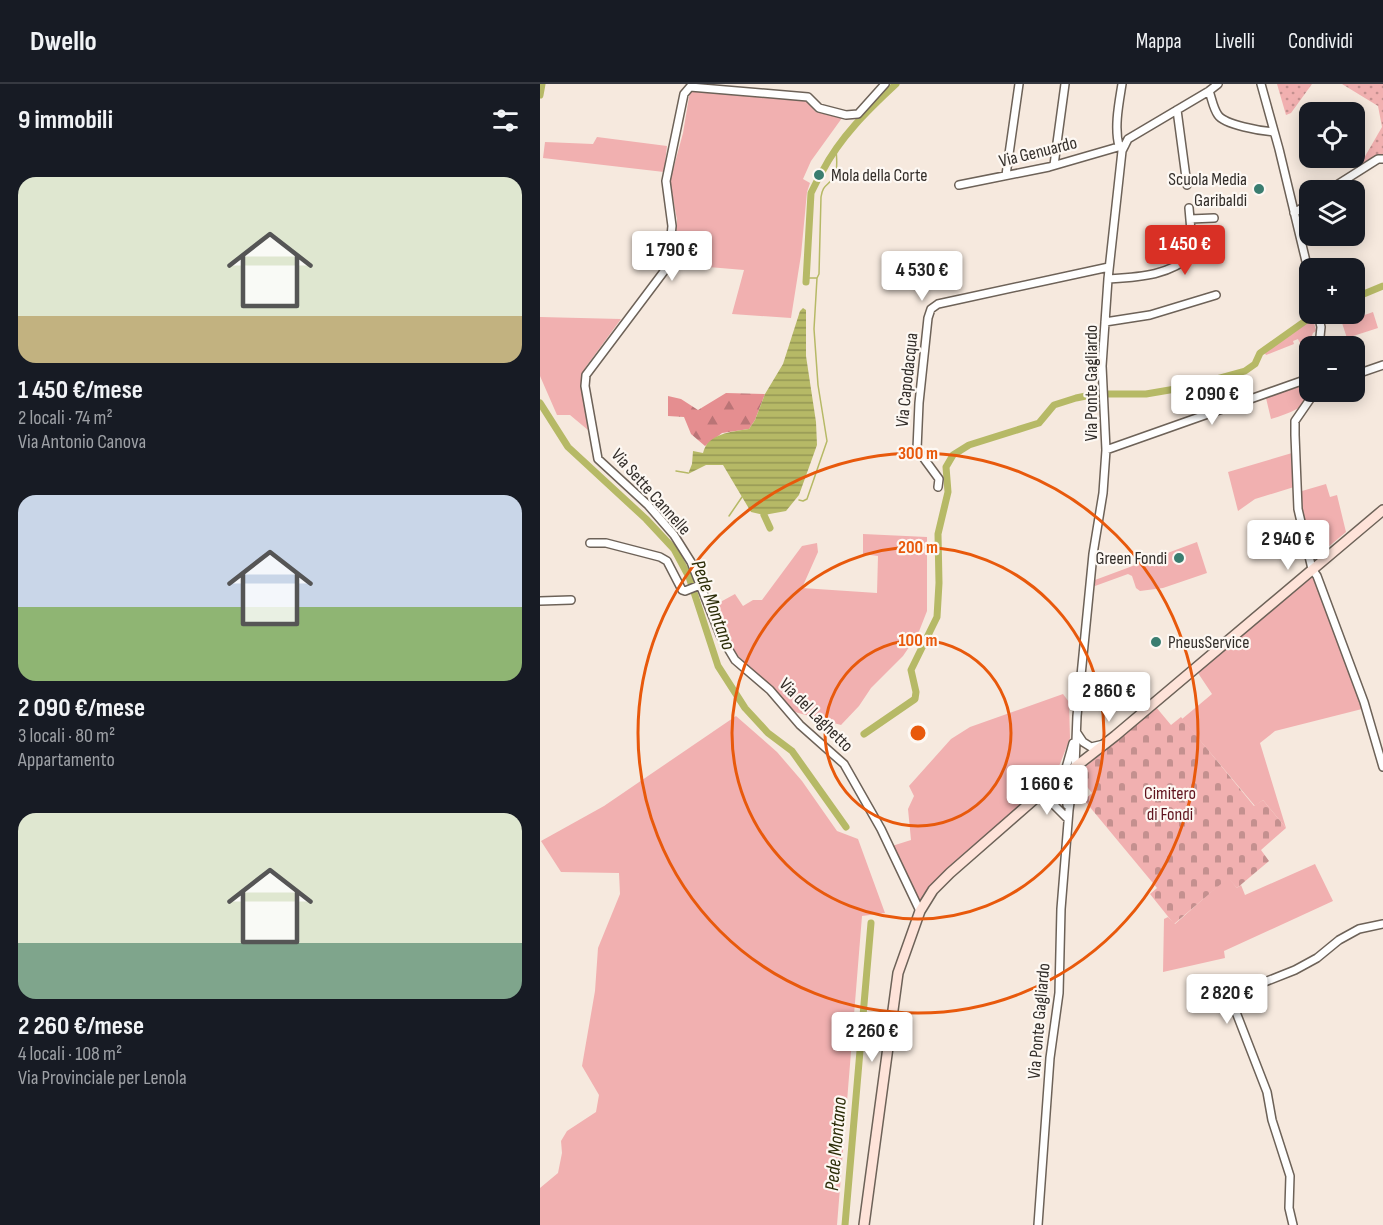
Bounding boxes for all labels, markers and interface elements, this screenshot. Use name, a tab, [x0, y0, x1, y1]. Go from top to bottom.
text: Dwello	[30, 25, 97, 58]
text: Mappa	[1136, 29, 1182, 54]
text: Livelli	[1215, 29, 1255, 54]
text: Condividi	[1288, 29, 1353, 54]
map controls	[1299, 102, 1365, 402]
button: locate	[1299, 102, 1365, 168]
icon: filters	[489, 104, 522, 137]
text: 9 immobili	[18, 105, 113, 136]
street label: Via Genuardo	[997, 132, 1079, 172]
place label: Mola della Corte	[831, 165, 928, 186]
marker: Mola della Corte	[812, 168, 826, 182]
place label: Scuola Media Garibaldi	[1168, 169, 1247, 211]
button: layers	[1299, 180, 1365, 246]
marker: Scuola Media Garibaldi	[1252, 182, 1266, 196]
icon: home	[216, 216, 324, 324]
pin: 1 450 €	[1130, 225, 1240, 276]
pin: 1 790 €	[617, 231, 727, 282]
text: 1 450 €	[1159, 232, 1211, 256]
text: 1 790 €	[646, 238, 698, 262]
pin: 4 530 €	[867, 251, 977, 302]
text: 4 530 €	[895, 258, 949, 282]
button: +	[1299, 258, 1365, 324]
street label: Via Ponte Gagliardo	[1081, 325, 1102, 441]
street label: Via Capodacqua	[892, 332, 922, 428]
button: −	[1299, 336, 1365, 402]
text: 1 450 €/mese	[18, 375, 143, 406]
pin: 2 090 €	[1157, 375, 1267, 426]
text: 2 090 €	[1185, 382, 1239, 406]
text: 2 locali · 74 m²	[18, 406, 113, 430]
text: Via Antonio Canova	[18, 430, 146, 454]
text: 300 m	[898, 443, 938, 464]
street label: Via Sette Cannelle	[607, 444, 695, 540]
pin: 2 940 €	[1233, 520, 1343, 571]
text: 2 940 €	[1261, 527, 1315, 551]
icon: home	[216, 534, 324, 642]
text: 200 m	[898, 537, 938, 558]
place label: Green Fondi	[1095, 548, 1167, 569]
marker: Green Fondi	[1172, 551, 1186, 565]
water label: Pede Montano	[686, 557, 740, 653]
text: 100 m	[899, 630, 938, 651]
place label: PneusService	[1168, 632, 1249, 653]
marker: PneusService	[1149, 635, 1163, 649]
pin: 2 860 €	[1054, 672, 1164, 723]
street label: Via del Laghetto	[775, 674, 857, 756]
text: 2 860 €	[1082, 679, 1136, 703]
text: 2 090 €/mese	[18, 693, 145, 724]
centre of rings	[908, 723, 928, 743]
text: 3 locali · 80 m²	[18, 724, 115, 748]
text: Appartamento	[18, 748, 115, 772]
pin: 1 660 €	[992, 765, 1102, 816]
text: 1 660 €	[1021, 772, 1073, 796]
park label: Cimitero di Fondi	[1144, 783, 1196, 825]
icon: home	[216, 852, 324, 960]
street label: Via Ponte Gagliardo	[1023, 962, 1055, 1080]
pin: 2 820 €	[1172, 974, 1282, 1025]
text: 2 820 €	[1200, 981, 1254, 1005]
text: 2 260 €/mese	[18, 1011, 144, 1042]
pin: 2 260 €	[817, 1012, 927, 1063]
text: 2 260 €	[846, 1019, 898, 1043]
text: 4 locali · 108 m²	[18, 1042, 122, 1066]
text: Via Provinciale per Lenola	[18, 1066, 187, 1090]
water label: Pede Montano	[820, 1096, 852, 1192]

